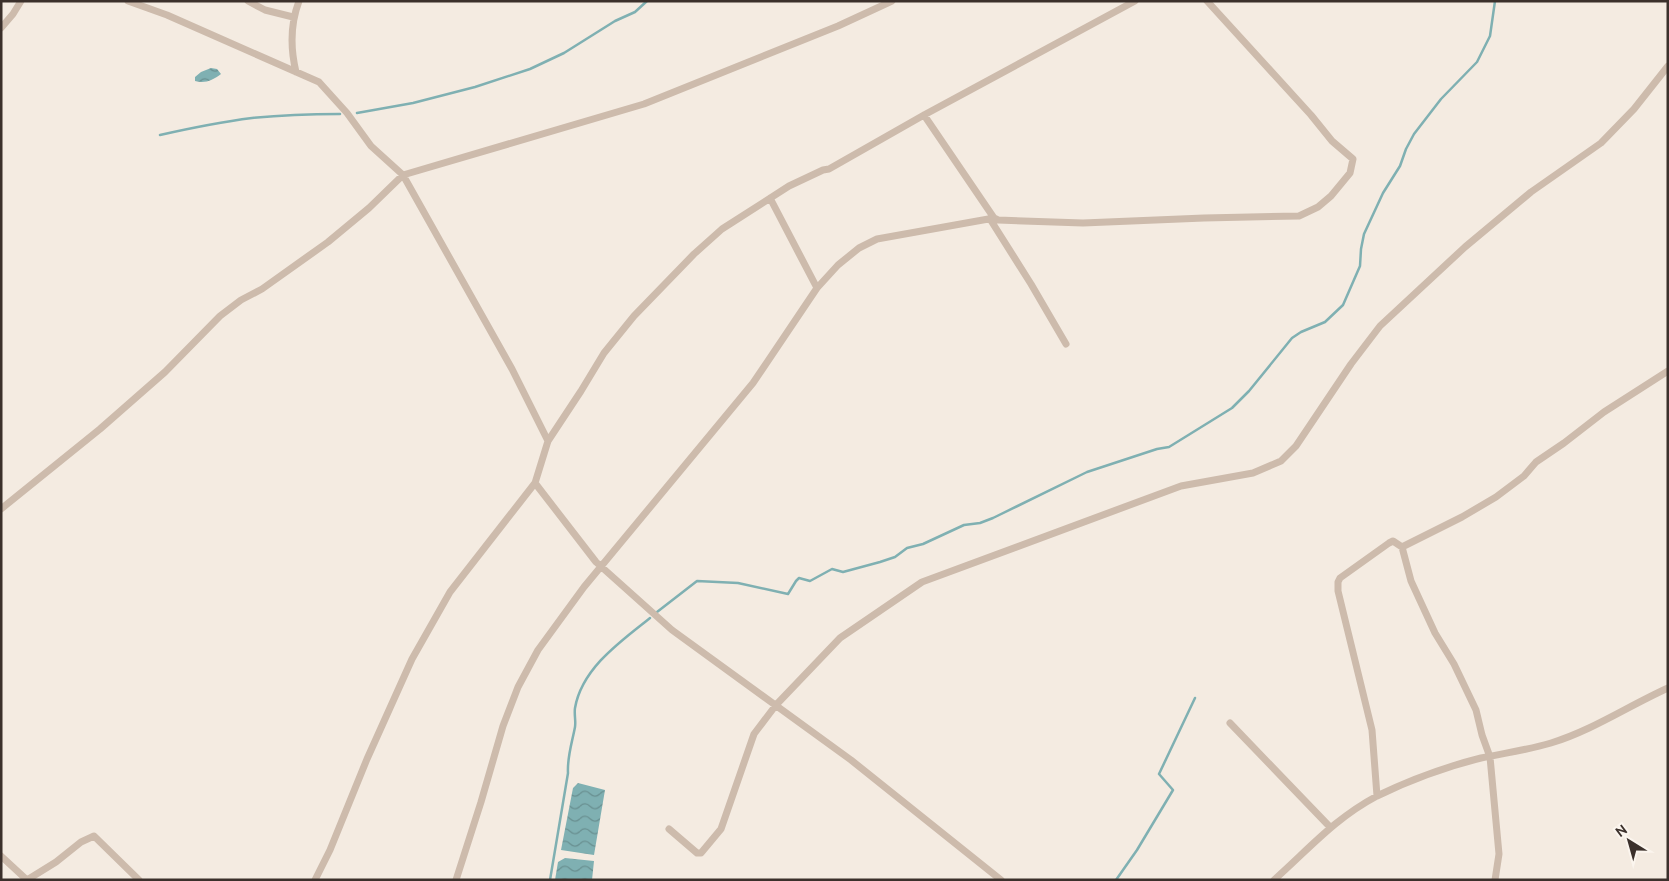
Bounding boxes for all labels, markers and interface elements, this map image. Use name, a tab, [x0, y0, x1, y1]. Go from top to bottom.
north arrow	[1604, 816, 1654, 866]
text: N	[1612, 821, 1630, 840]

